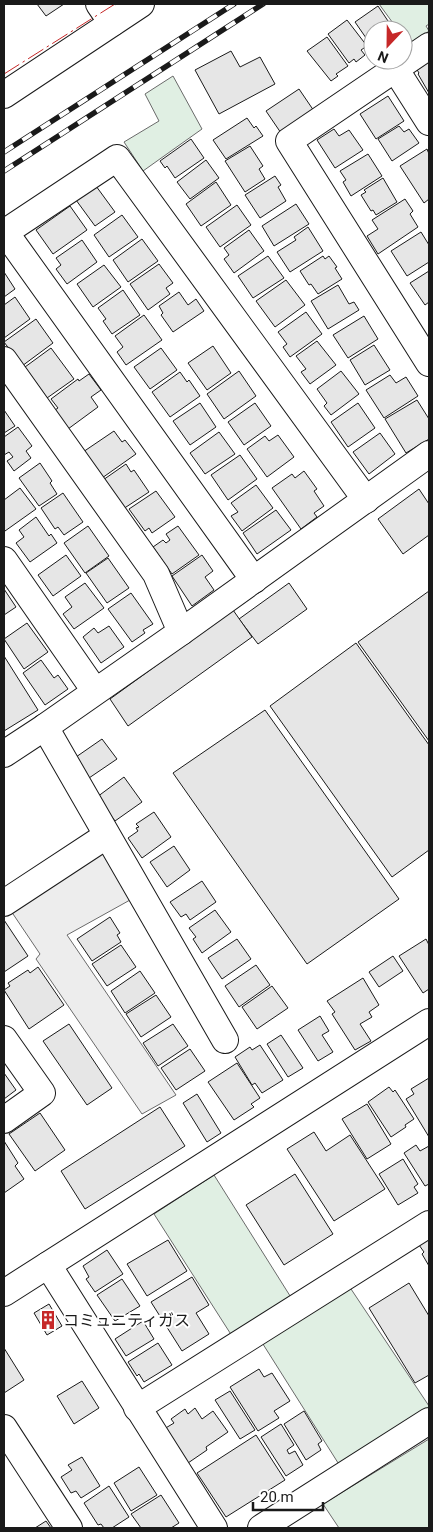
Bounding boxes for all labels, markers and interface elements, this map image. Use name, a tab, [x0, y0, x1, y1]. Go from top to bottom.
north arrow	[363, 20, 413, 70]
text: N	[376, 48, 391, 66]
building icon: コミュニティガス	[37, 1309, 59, 1331]
place label: コミュニティガス	[63, 1311, 190, 1330]
scale bar	[253, 1480, 323, 1512]
text: 20 m	[260, 1488, 294, 1506]

